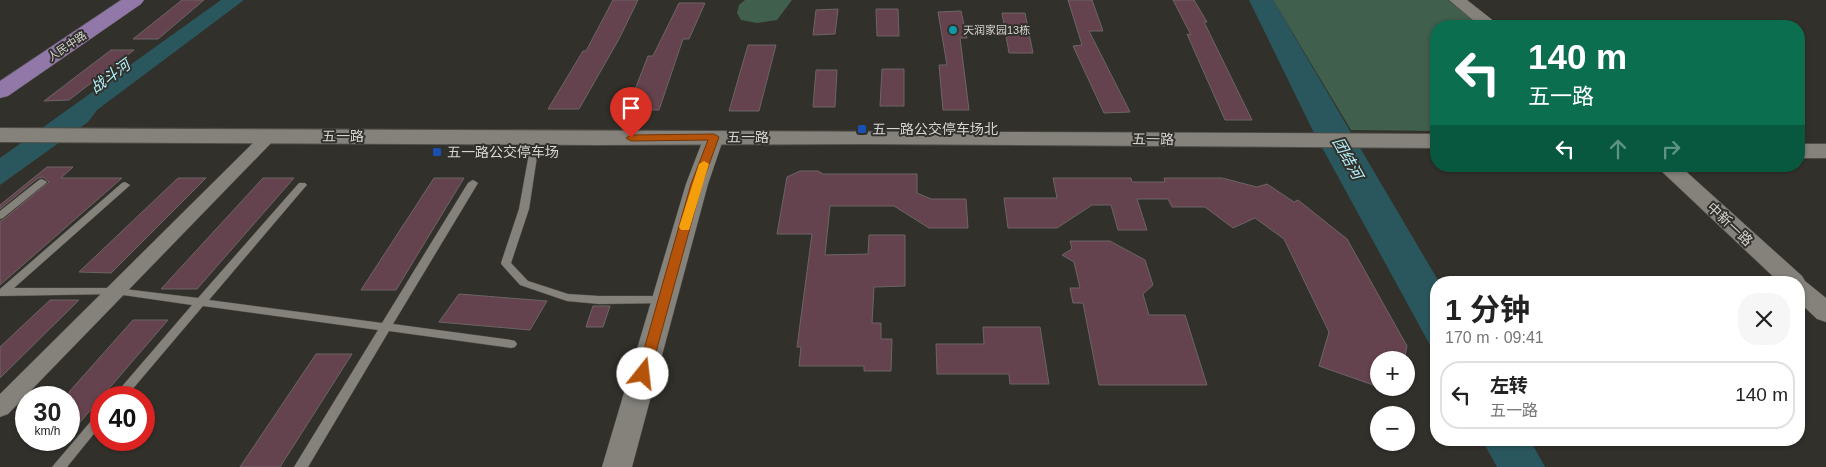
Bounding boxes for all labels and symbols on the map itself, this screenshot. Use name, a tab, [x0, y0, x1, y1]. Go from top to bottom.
marker: 天润家园13栋	[947, 24, 959, 36]
place label: 天润家园13栋	[963, 24, 1030, 36]
street label: 人民中路	[45, 29, 89, 63]
water label: 战斗河	[87, 54, 136, 96]
pin	[610, 87, 652, 138]
place label: 五一路公交停车场北	[872, 121, 998, 137]
marker: 五一路公交停车场北	[856, 123, 868, 135]
street label: 五一路	[322, 128, 364, 144]
street label: 五一路	[727, 129, 769, 145]
street label: 五一路	[1132, 131, 1174, 147]
water label: 团结河	[1330, 134, 1368, 184]
place label: 五一路公交停车场	[447, 144, 559, 160]
marker: 五一路公交停车场	[431, 146, 443, 158]
street label: 中新一路	[1704, 199, 1756, 249]
position arrow	[616, 347, 668, 399]
speed limit sign: 40	[90, 386, 155, 451]

